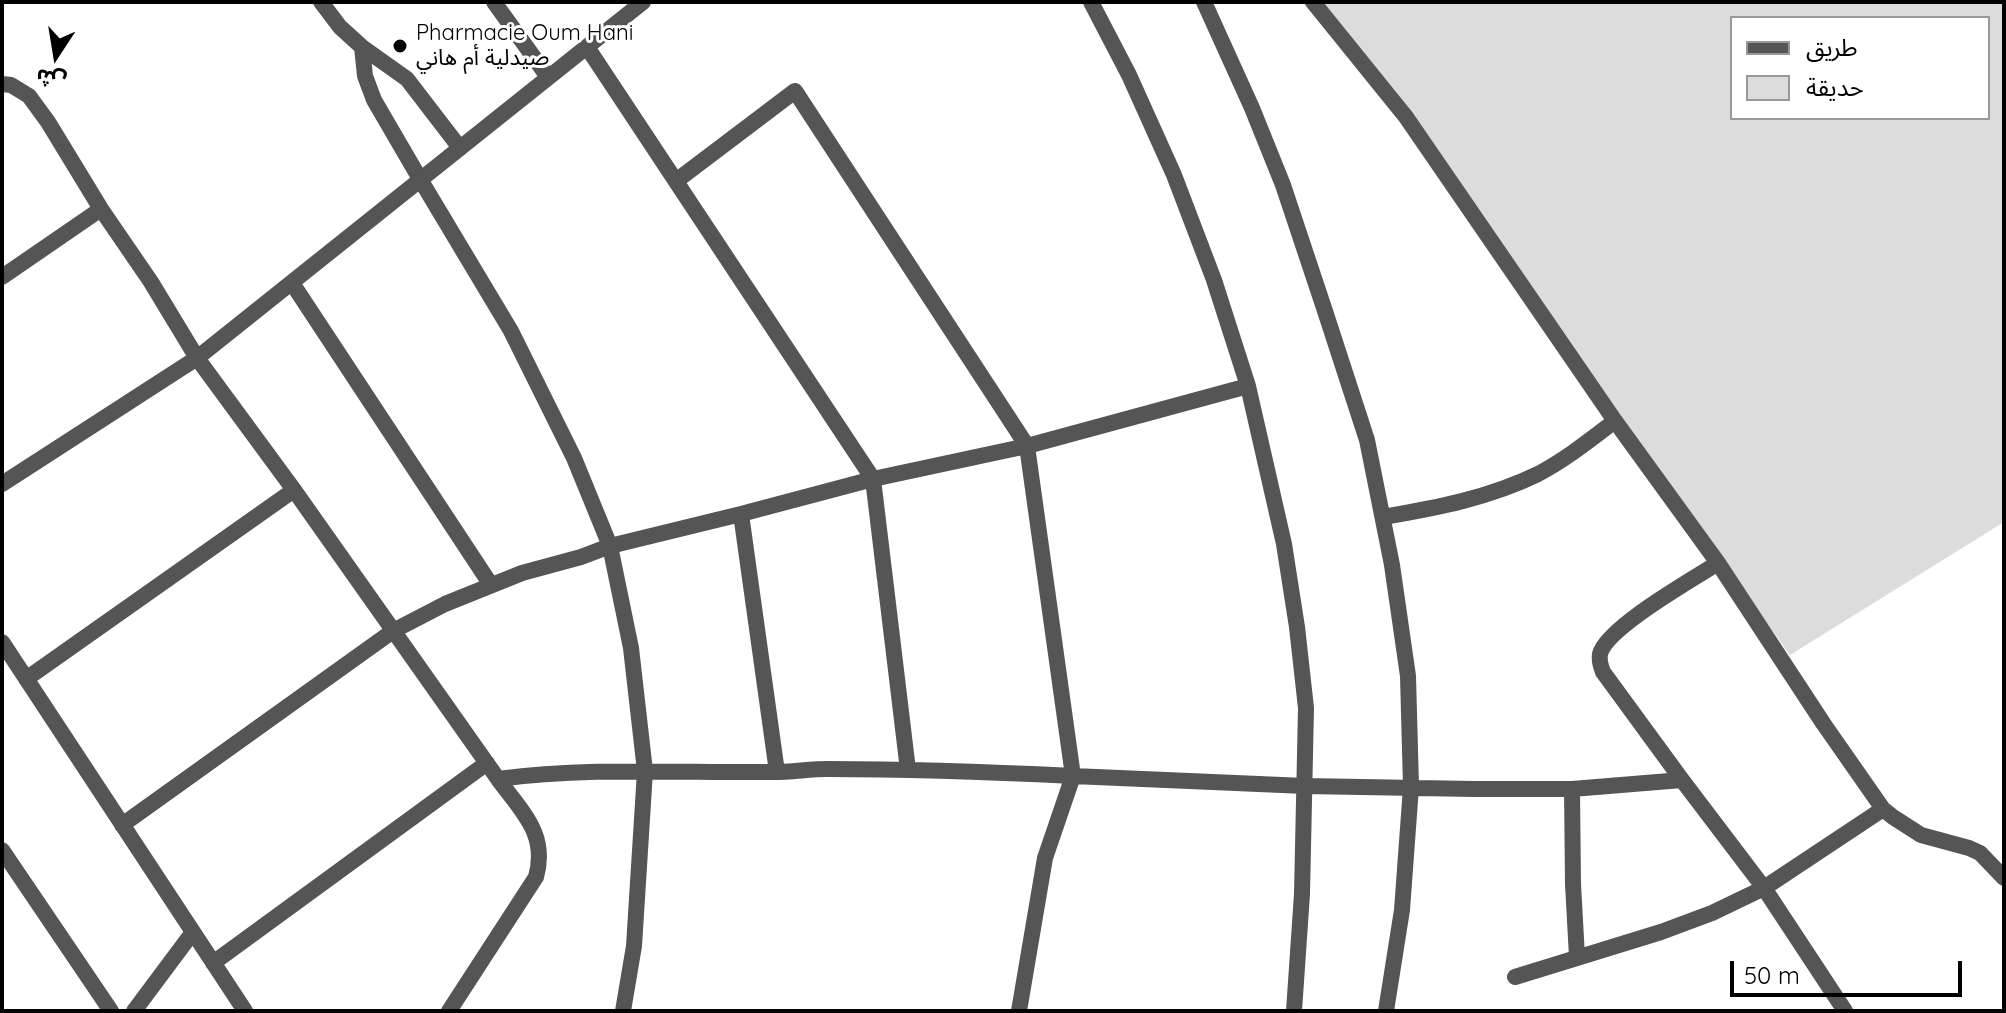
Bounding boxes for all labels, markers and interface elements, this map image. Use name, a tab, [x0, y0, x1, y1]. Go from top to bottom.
north arrow	[16, 16, 96, 96]
legend	[1730, 16, 1990, 120]
place label: Pharmacie Oum Hani صيدلية أم هاني	[416, 20, 633, 72]
text: طريق	[1806, 32, 1858, 62]
marker: Pharmacie Oum Hani صيدلية أم هاني	[391, 37, 409, 55]
text: ش	[33, 63, 69, 96]
text: حديقة	[1806, 72, 1864, 102]
scale bar	[1734, 945, 1966, 995]
text: 50 m	[1744, 960, 1800, 990]

